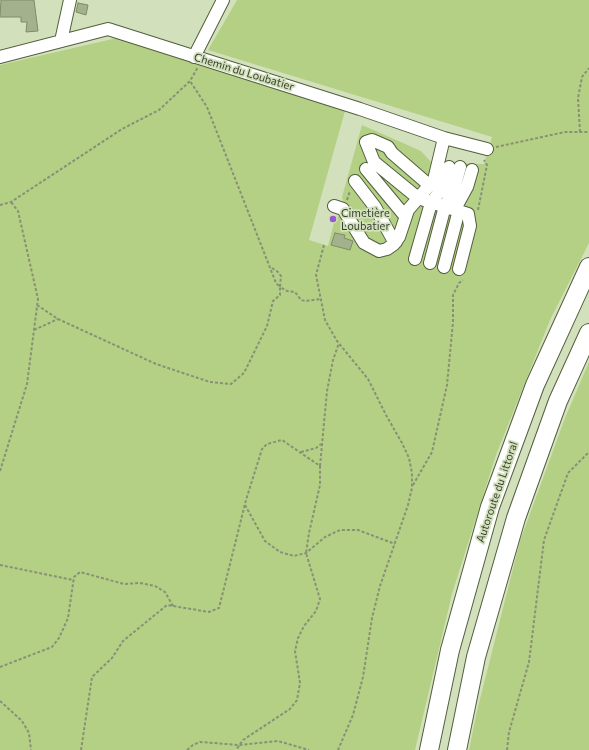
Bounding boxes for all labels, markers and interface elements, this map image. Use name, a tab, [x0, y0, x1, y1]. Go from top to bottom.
street label: Chemin du Loubatier	[192, 51, 296, 93]
place label: Cimetière Loubatier	[341, 206, 390, 232]
marker: Cimetière Loubatier	[328, 214, 338, 224]
street label: Autoroute du Littoral	[474, 440, 520, 544]

